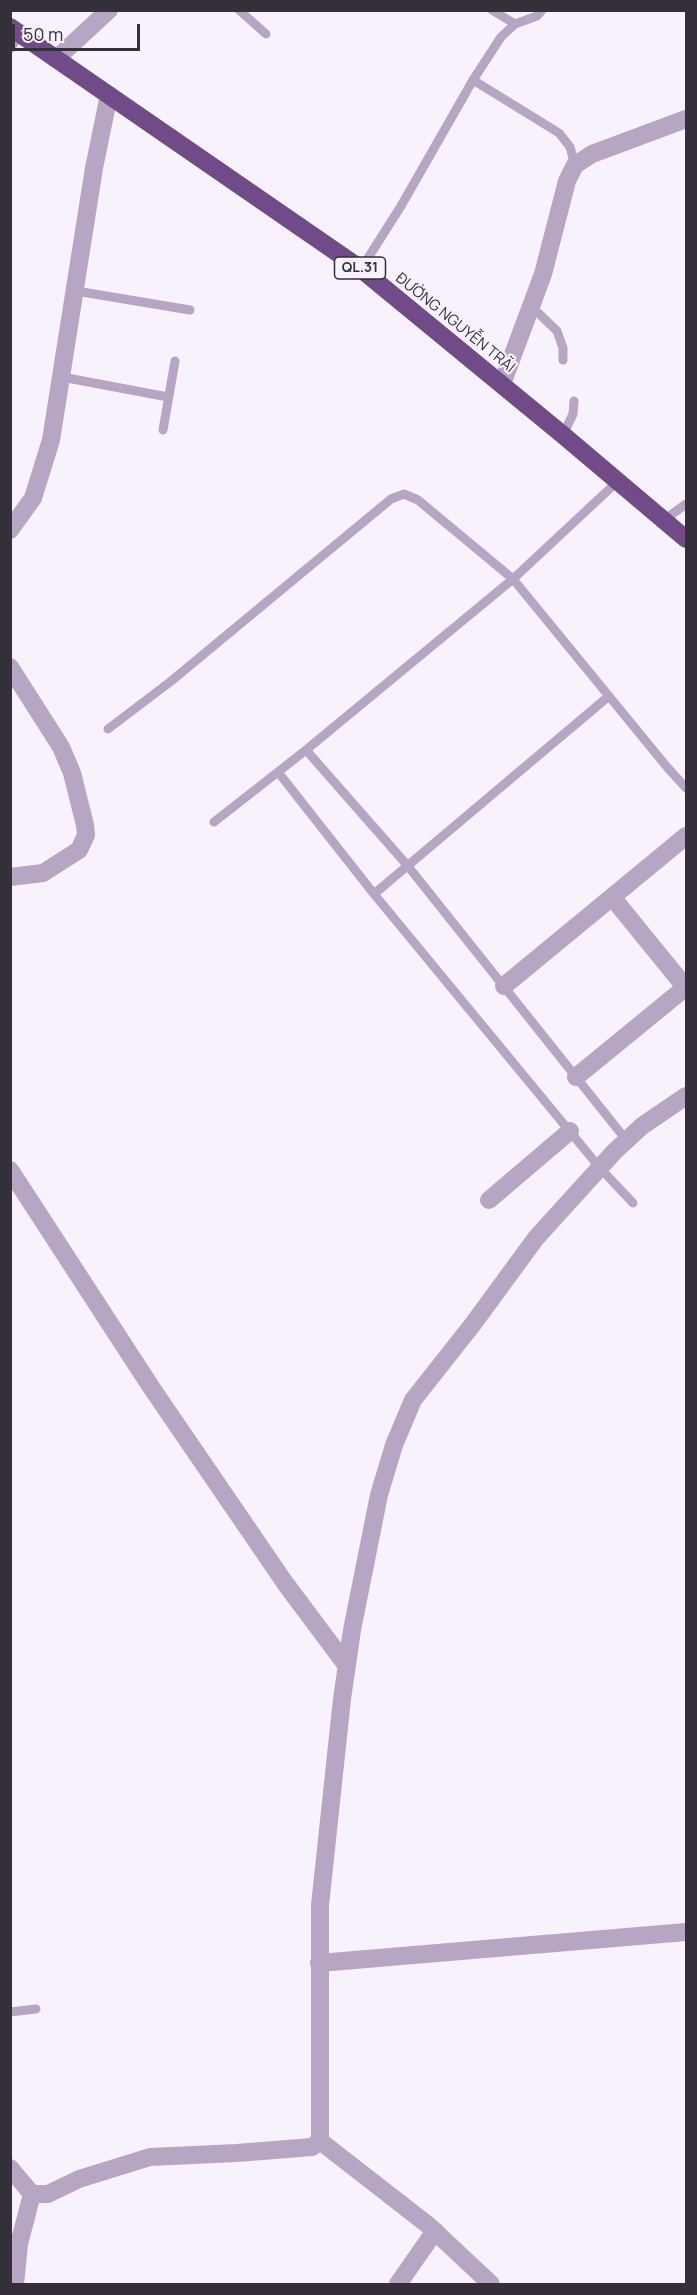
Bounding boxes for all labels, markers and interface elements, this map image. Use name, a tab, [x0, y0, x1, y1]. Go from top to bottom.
scale bar	[15, 12, 142, 50]
text: 50 m	[23, 22, 63, 46]
road number: QL.31	[334, 257, 386, 279]
street label: ĐƯỜNG NGUYỄN TRÃI	[392, 269, 518, 377]

